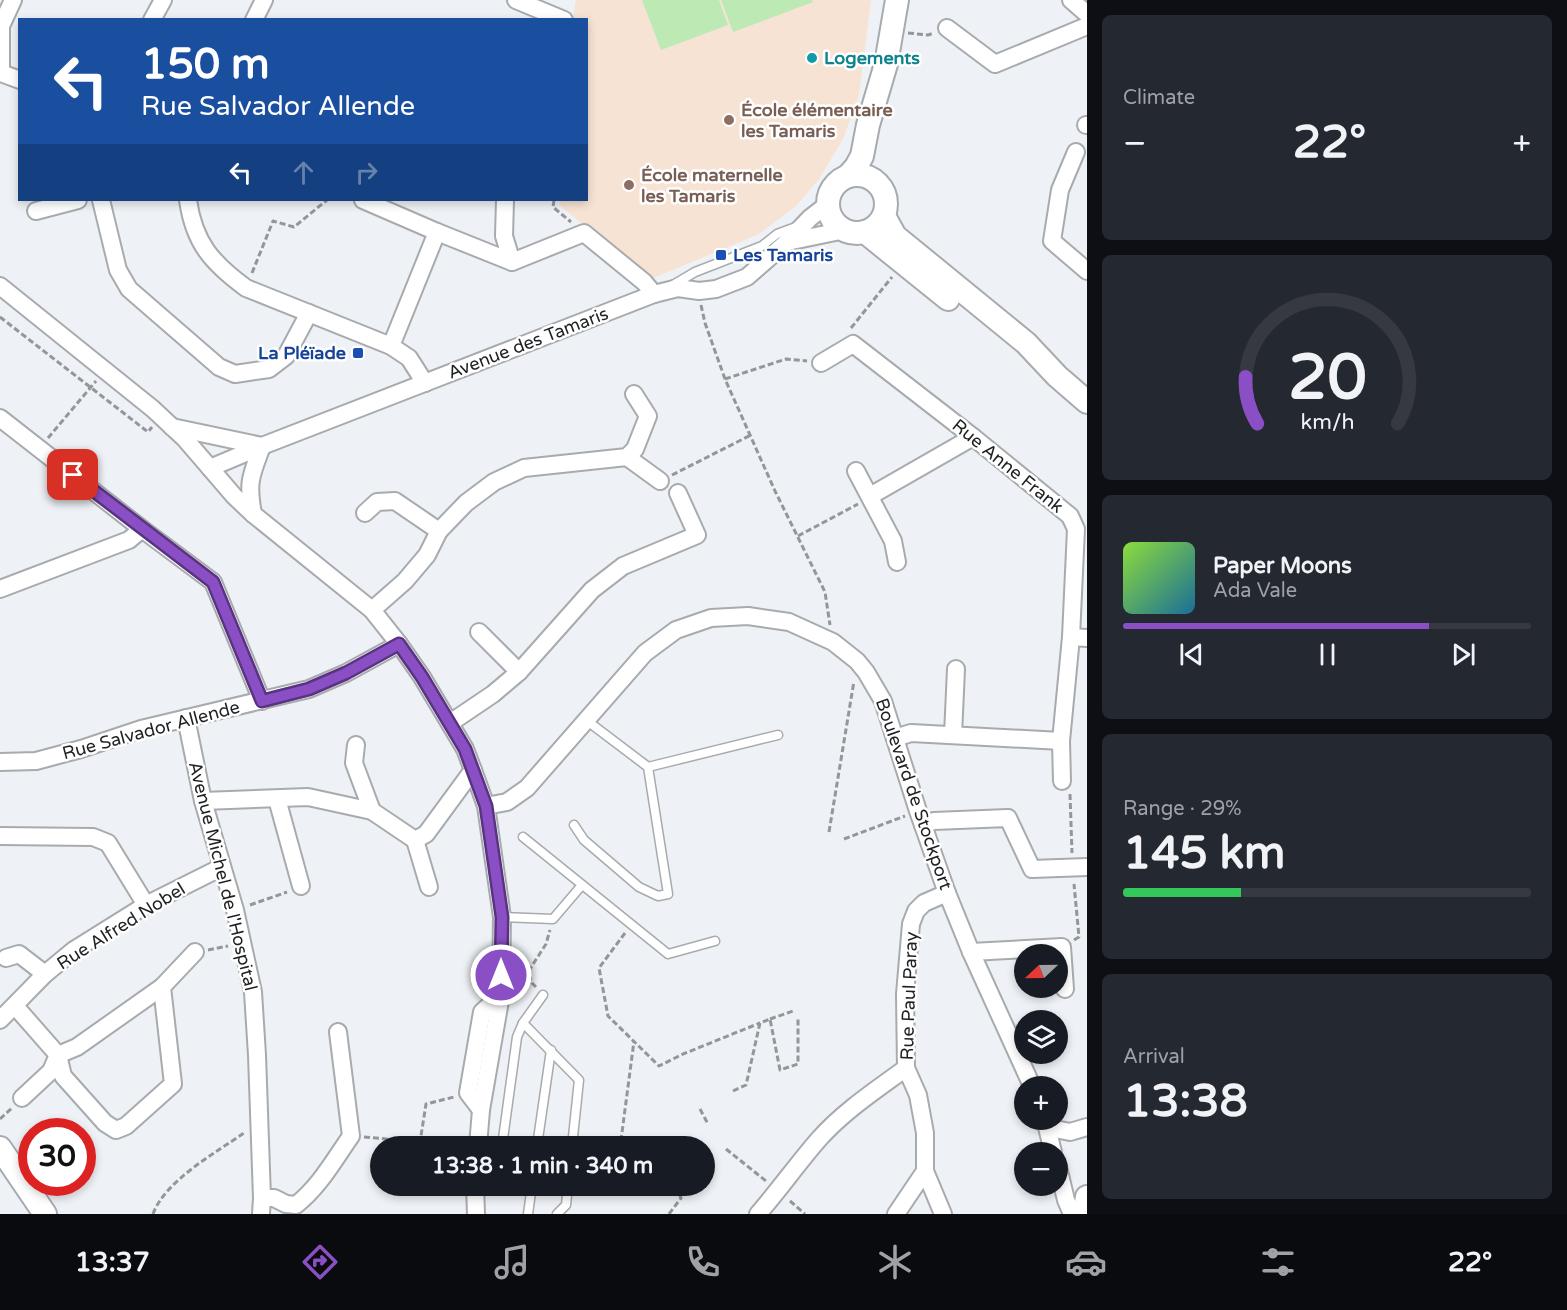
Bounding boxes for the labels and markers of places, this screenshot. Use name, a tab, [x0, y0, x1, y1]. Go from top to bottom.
place label: Logements	[824, 47, 920, 69]
marker: Logements	[805, 51, 819, 65]
place label: École élémentaire les Tamaris	[741, 99, 893, 142]
marker: École élémentaire les Tamaris	[722, 113, 736, 127]
place label: École maternelle les Tamaris	[641, 164, 783, 207]
marker: École maternelle les Tamaris	[622, 178, 636, 192]
place label: Les Tamaris	[733, 244, 834, 266]
marker: Les Tamaris	[714, 248, 728, 262]
place label: La Pléïade	[258, 342, 346, 364]
marker: La Pléïade	[351, 346, 365, 360]
pin	[47, 449, 98, 500]

